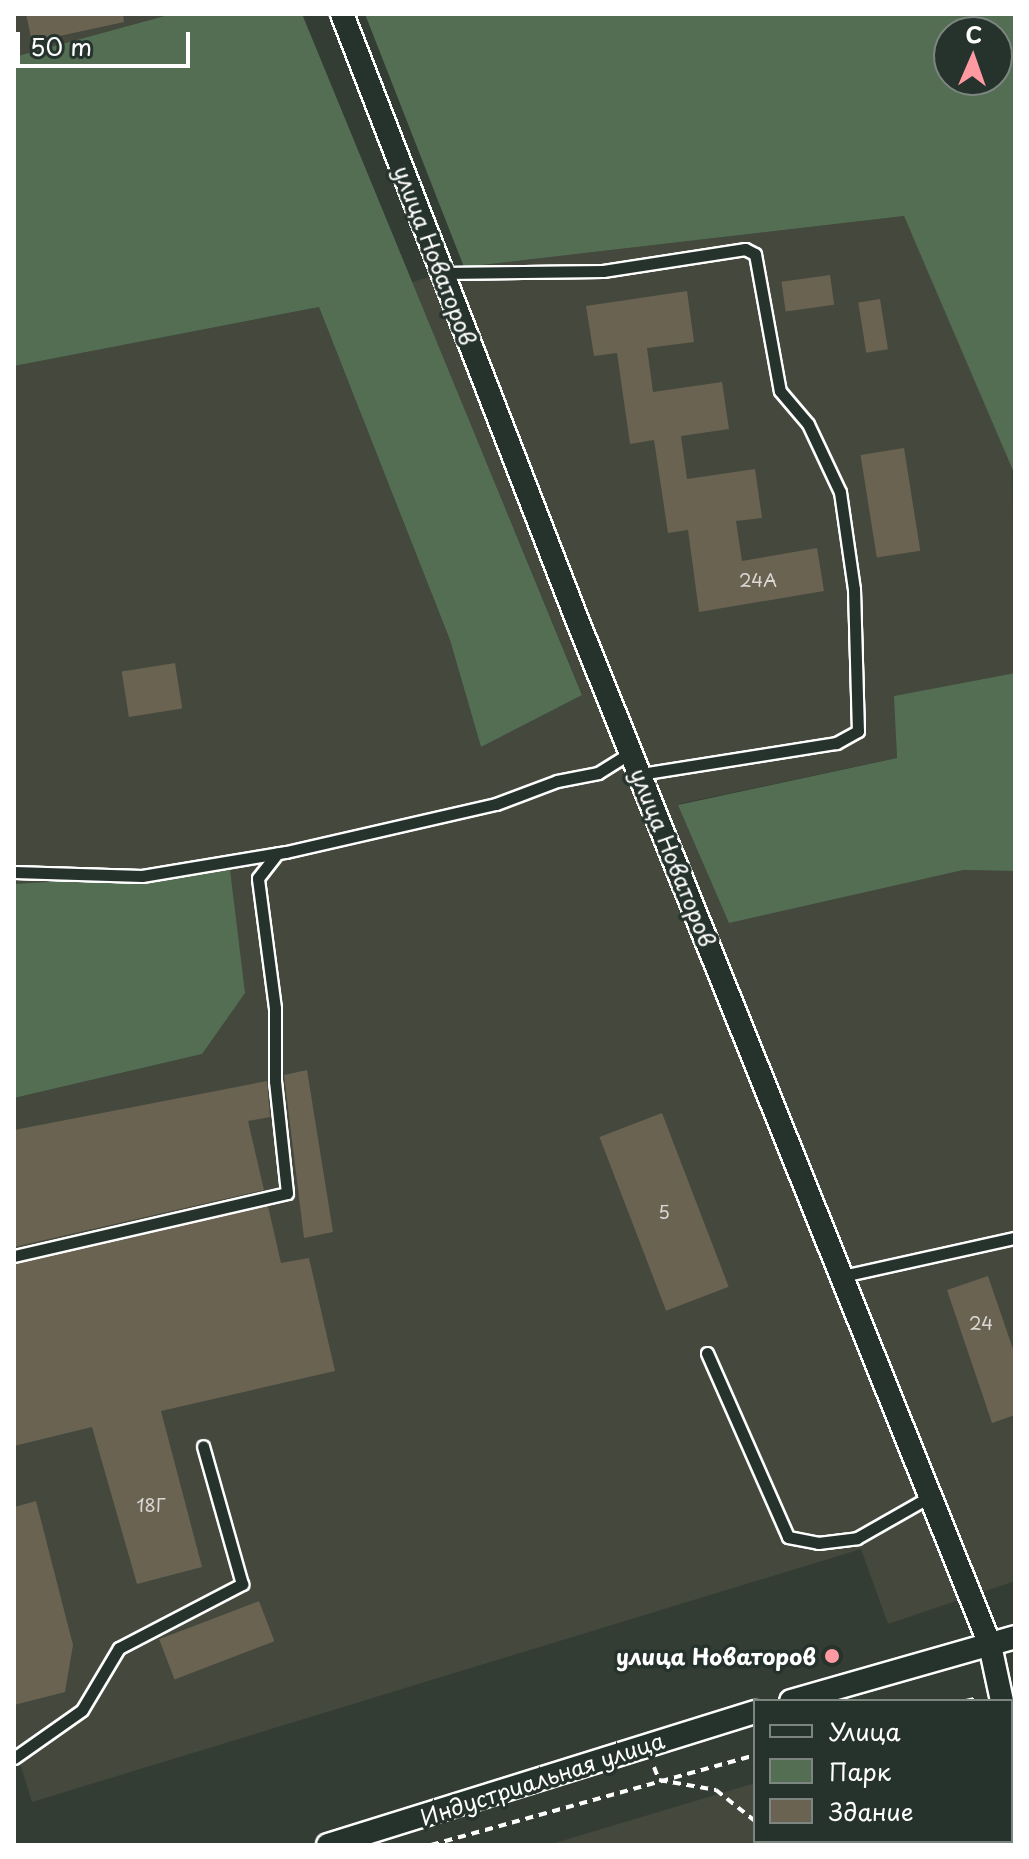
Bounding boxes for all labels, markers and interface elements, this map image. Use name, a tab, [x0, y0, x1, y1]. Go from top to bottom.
scale bar	[20, 16, 194, 66]
north arrow	[933, 16, 1013, 96]
text: С	[965, 17, 983, 50]
text: 50 m	[30, 28, 92, 64]
street label: улица Новаторов	[389, 161, 483, 349]
house number: 24А	[739, 569, 777, 591]
street label: улица Новаторов	[626, 763, 722, 951]
house number: 5	[658, 1201, 670, 1223]
house number: 24	[969, 1312, 993, 1334]
house number: 18Г	[136, 1494, 166, 1516]
place label: улица Новаторов	[615, 1643, 816, 1669]
marker: улица Новаторов	[823, 1647, 841, 1665]
legend	[753, 1699, 1013, 1843]
text: Улица	[829, 1713, 901, 1749]
street label: Индустриальная улица	[416, 1726, 668, 1830]
text: Парк	[829, 1753, 891, 1789]
text: Здание	[829, 1793, 914, 1829]

